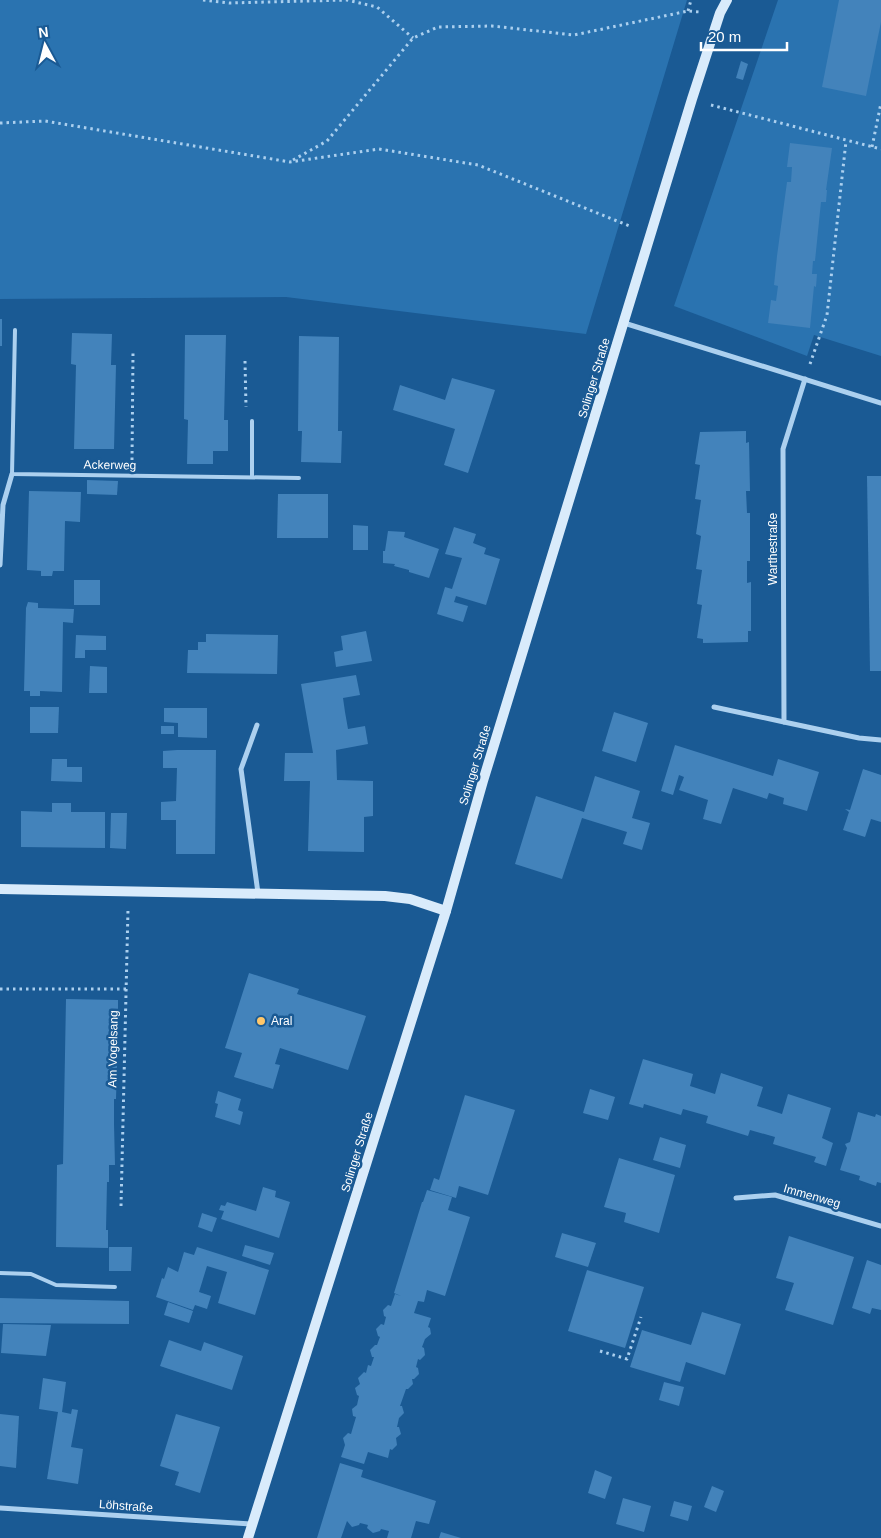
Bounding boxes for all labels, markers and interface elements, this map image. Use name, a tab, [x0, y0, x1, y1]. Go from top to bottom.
north arrow	[20, 20, 70, 70]
scale bar	[701, 20, 787, 52]
text: N	[37, 24, 49, 41]
text: 20 m	[708, 28, 741, 45]
street label: Solinger Straße	[575, 336, 613, 420]
street label: Ackerweg	[84, 458, 136, 472]
street label: Warthestraße	[766, 513, 780, 585]
street label: Solinger Straße	[456, 723, 494, 807]
street label: Am Vogelsang	[105, 1010, 121, 1088]
place label: Aral	[271, 1014, 292, 1028]
marker: Aral	[255, 1015, 267, 1027]
street label: Solinger Straße	[338, 1110, 376, 1194]
street label: Immenweg	[782, 1181, 842, 1211]
street label: Löhstraße	[99, 1497, 154, 1515]

